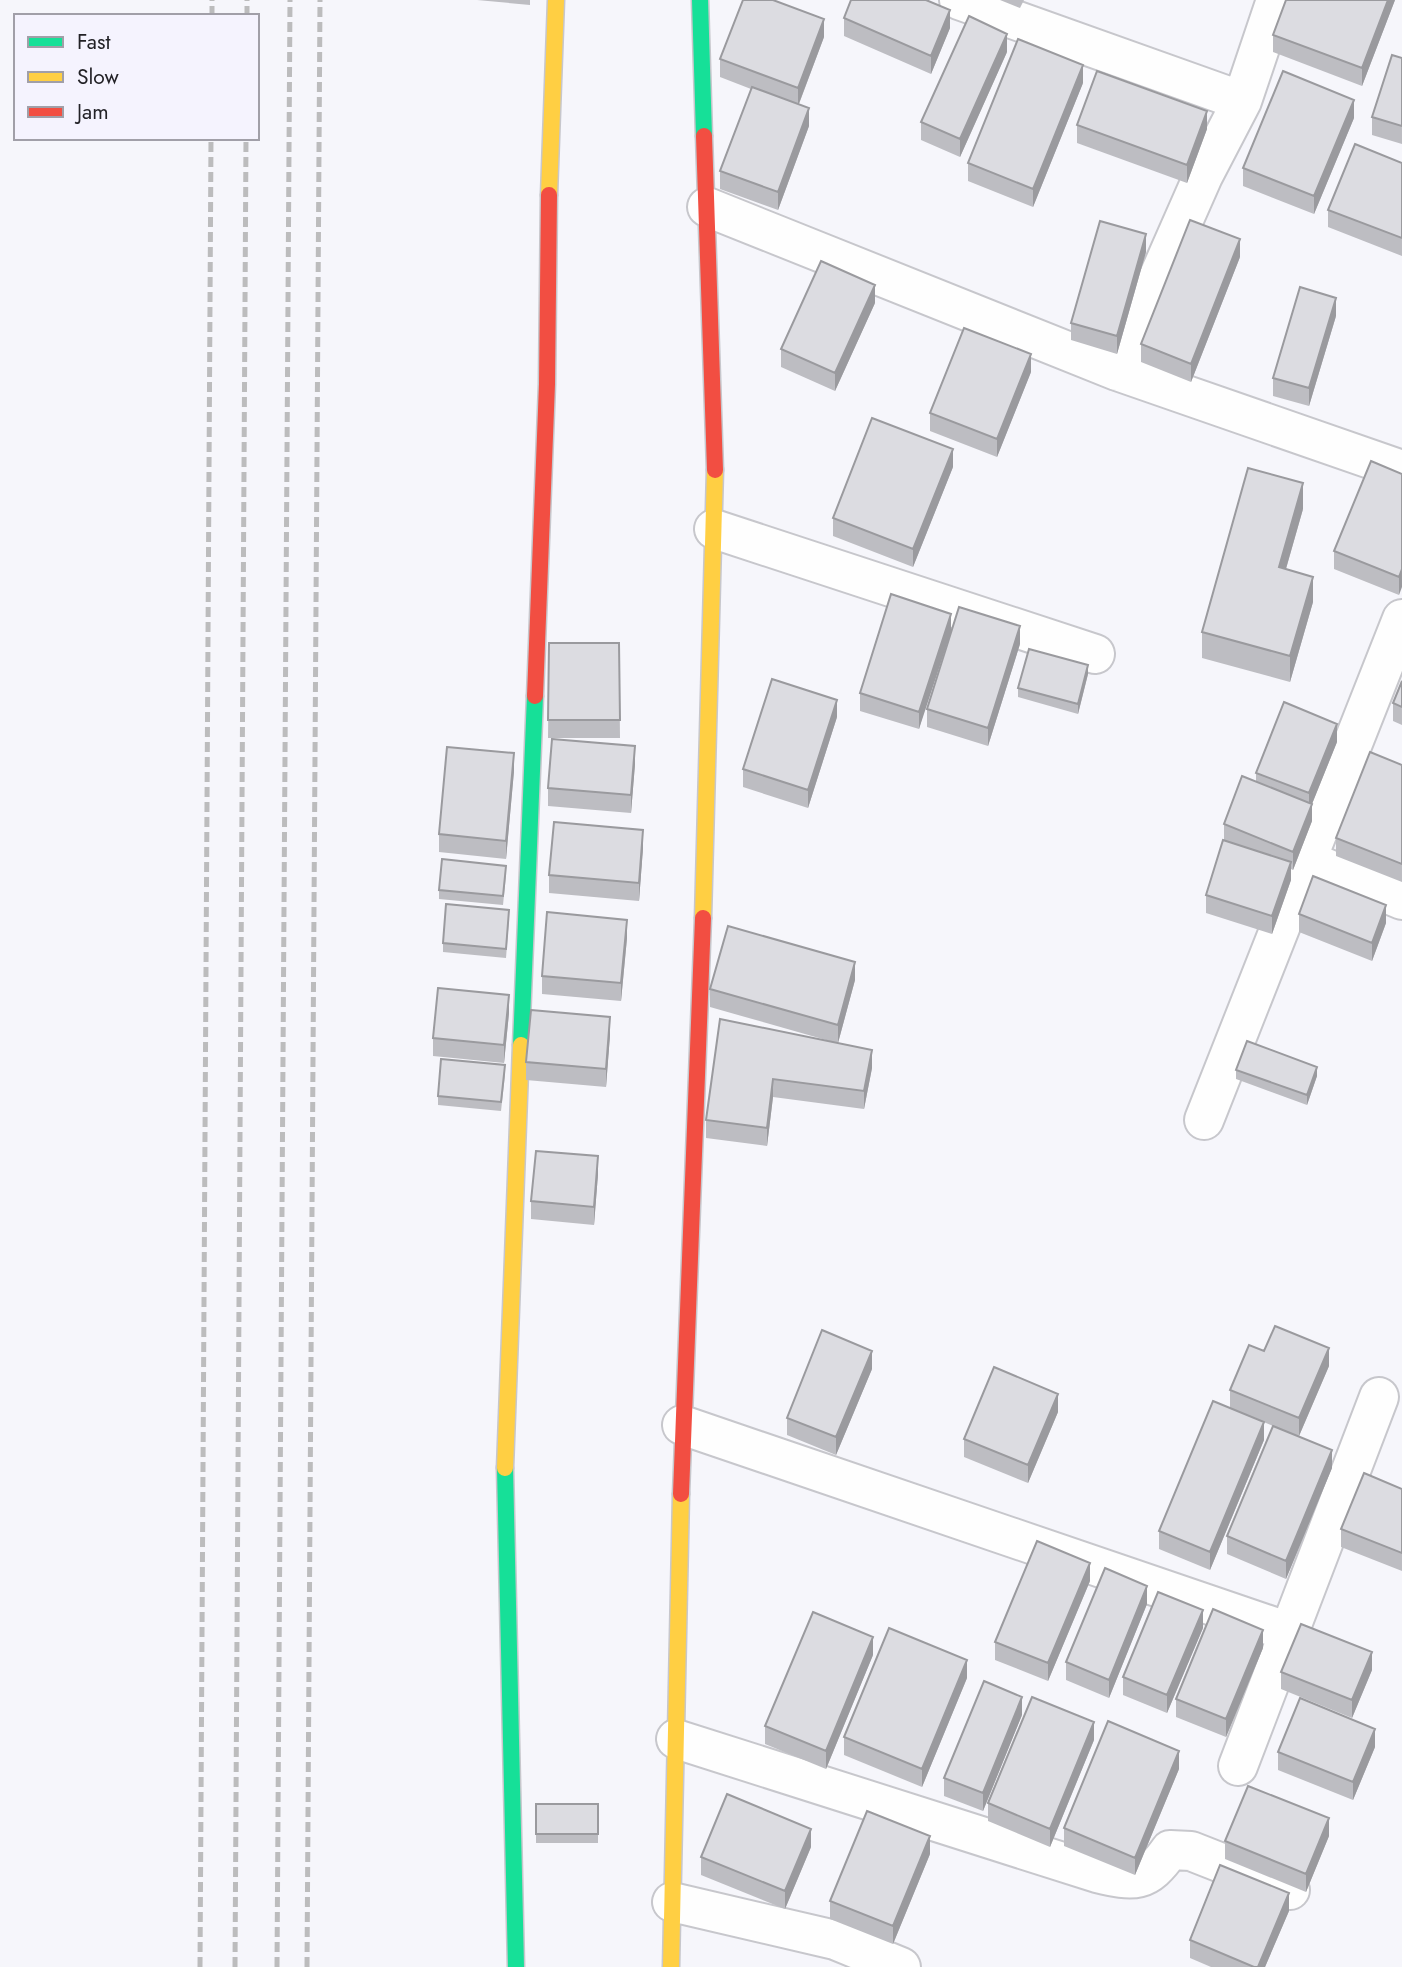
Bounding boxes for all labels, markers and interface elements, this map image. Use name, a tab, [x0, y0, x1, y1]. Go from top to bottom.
legend	[14, 14, 259, 140]
text: Fast	[77, 27, 110, 57]
text: Slow	[77, 62, 119, 92]
text: Jam	[74, 97, 109, 127]

